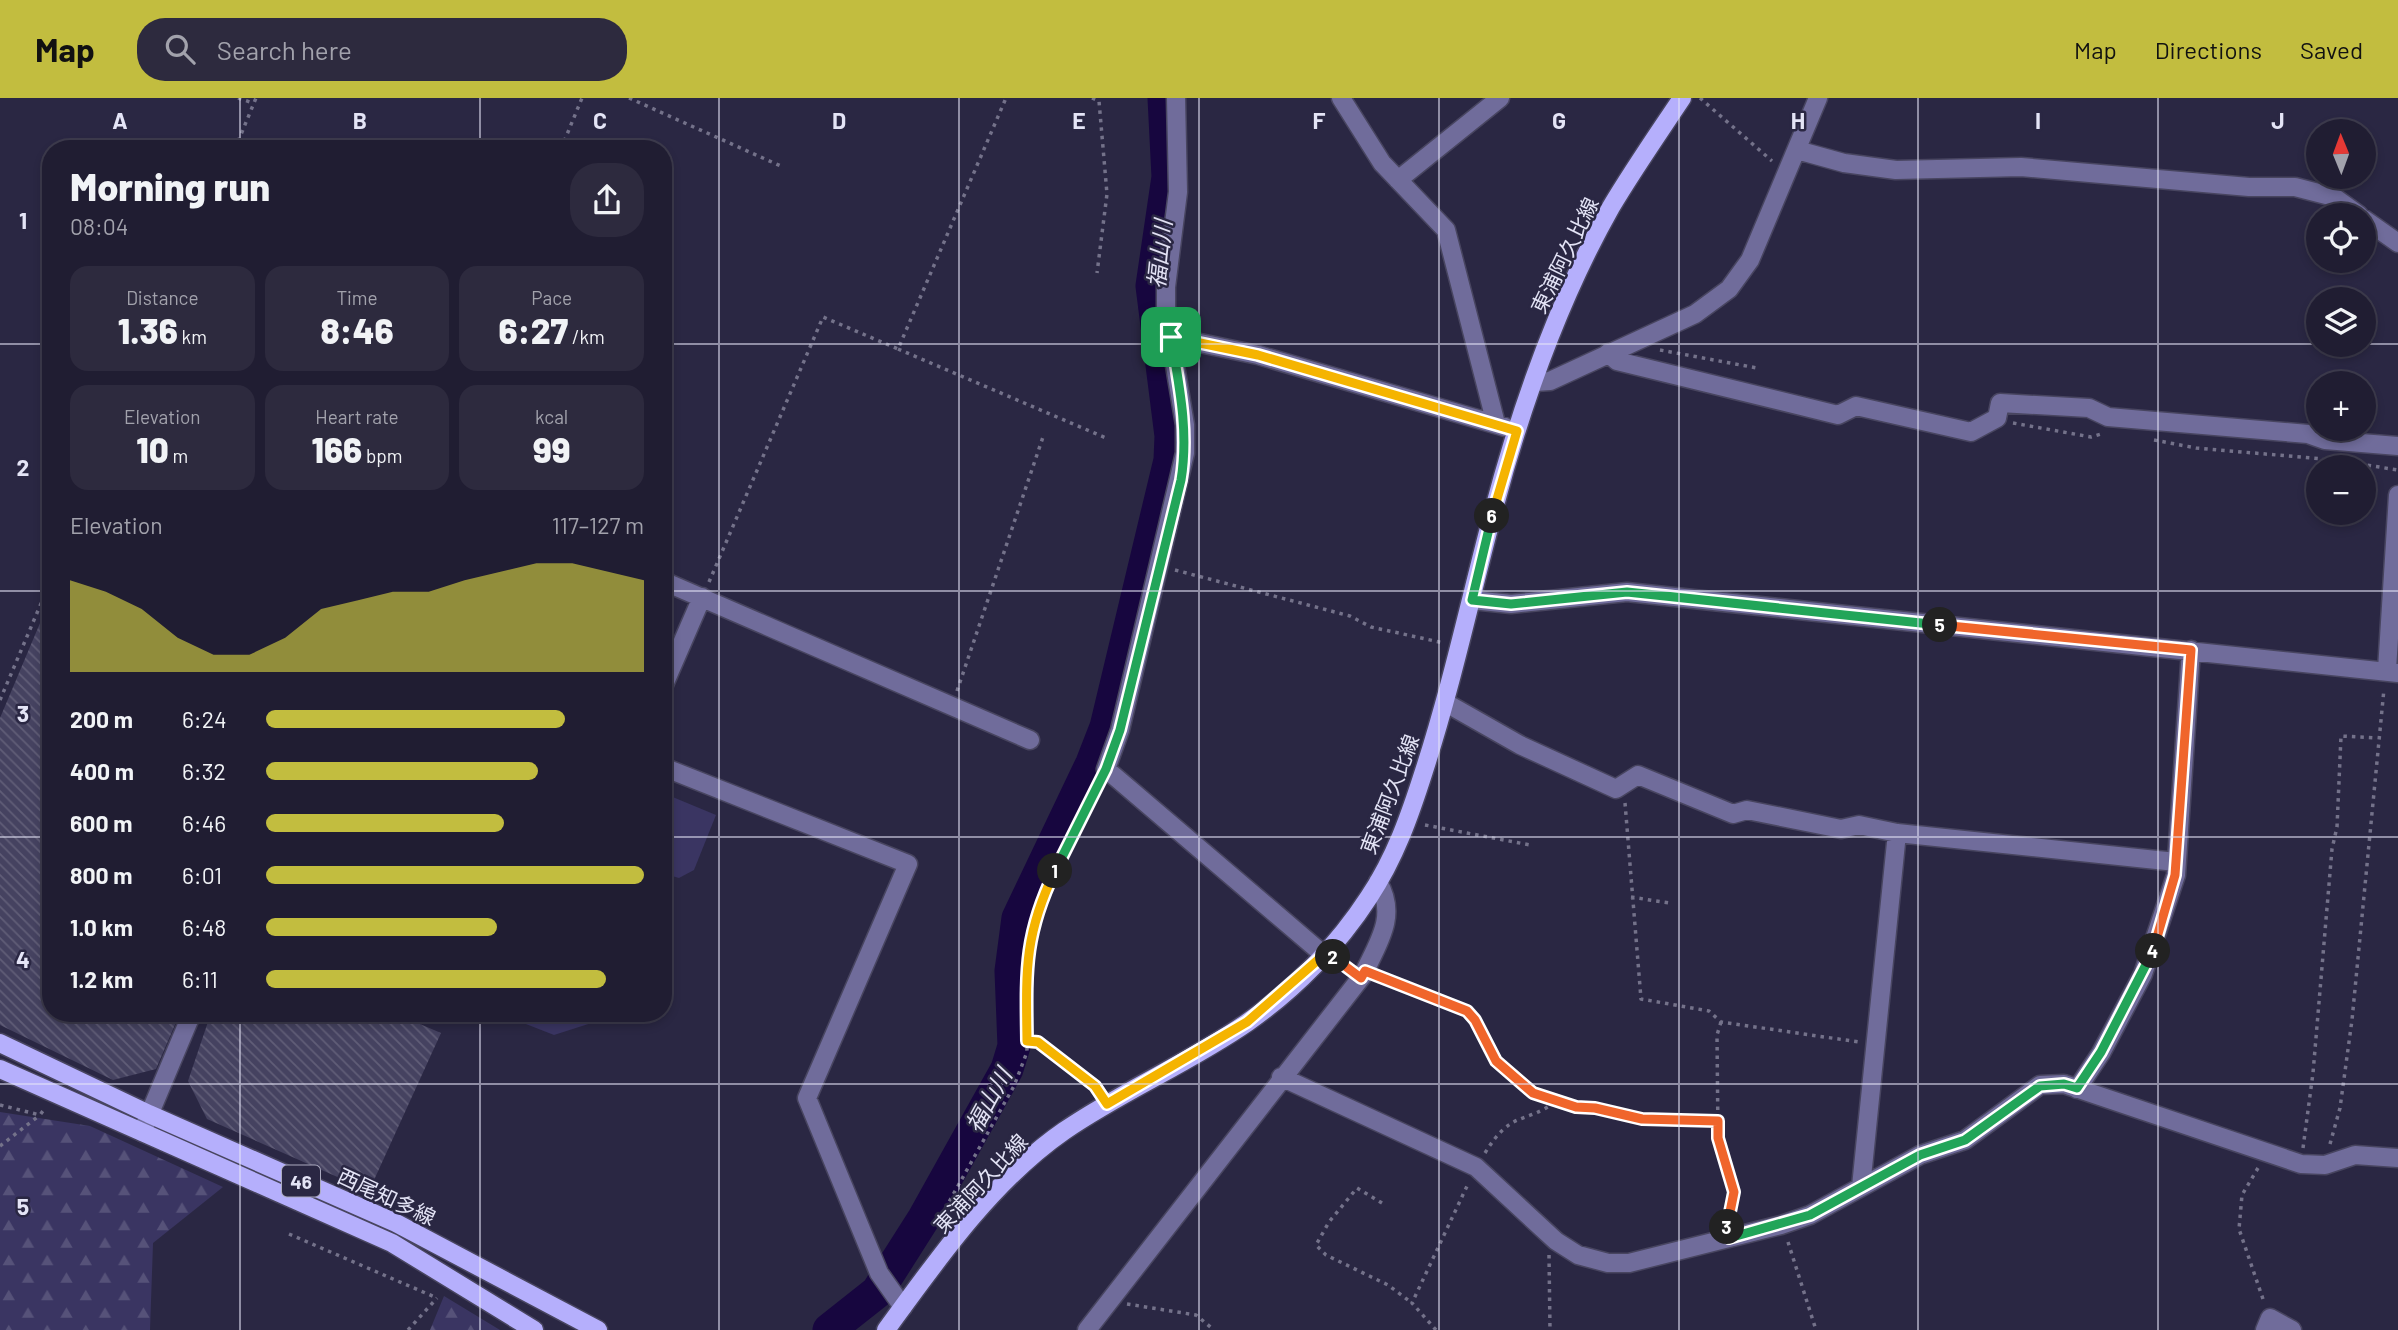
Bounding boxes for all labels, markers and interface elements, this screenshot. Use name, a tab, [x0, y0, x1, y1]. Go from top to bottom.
search box	[137, 18, 627, 81]
text: Map	[35, 29, 95, 69]
icon: search	[161, 30, 199, 68]
text: Search here	[217, 34, 352, 65]
text: Map	[2074, 35, 2117, 64]
text: Directions	[2155, 35, 2262, 64]
text: Saved	[2300, 35, 2363, 64]
text: A	[112, 106, 128, 134]
text: B	[353, 106, 367, 134]
text: C	[593, 106, 607, 134]
text: D	[832, 106, 846, 134]
text: E	[1072, 106, 1086, 134]
text: F	[1313, 106, 1326, 134]
text: G	[1552, 106, 1566, 134]
text: H	[1791, 106, 1805, 134]
text: I	[2035, 106, 2041, 134]
text: J	[2271, 106, 2285, 134]
north arrow	[2306, 119, 2376, 189]
map controls	[2306, 119, 2376, 525]
text: Morning run	[70, 163, 270, 209]
button: share	[570, 163, 644, 237]
street label: 東浦阿久比線	[1525, 193, 1603, 317]
button: locate	[2306, 203, 2376, 273]
text: 1	[19, 206, 27, 234]
text: 08:04	[70, 212, 128, 240]
water label: 福山川	[1141, 215, 1177, 290]
text: Distance	[126, 286, 199, 309]
text: Time	[336, 286, 378, 309]
text: Pace	[531, 286, 572, 309]
button: layers	[2306, 287, 2376, 357]
pin	[1141, 307, 1201, 367]
text: 1.36	[118, 309, 178, 351]
text: 8:46	[320, 309, 394, 351]
text: 6:27	[499, 309, 568, 351]
icon: arrive	[1152, 318, 1190, 356]
text: km	[178, 325, 207, 348]
text: /km	[568, 325, 605, 348]
button: +	[2306, 371, 2376, 441]
text: Elevation	[124, 405, 201, 428]
text: Heart rate	[315, 405, 399, 428]
text: kcal	[535, 405, 568, 428]
text: 10	[136, 428, 169, 470]
text: 166	[312, 428, 362, 470]
text: 99	[533, 428, 570, 470]
text: m	[169, 444, 188, 467]
text: bpm	[362, 444, 402, 467]
text: 2	[17, 453, 29, 481]
button: −	[2306, 455, 2376, 525]
pin: 6	[1474, 498, 1510, 534]
text: 6	[1486, 504, 1497, 527]
text: Elevation	[70, 511, 163, 539]
text: 117–127 m	[552, 511, 644, 539]
pin: 5	[1923, 608, 1958, 642]
text: 5	[1934, 613, 1945, 636]
text: 3	[17, 699, 29, 727]
text: 200 m	[70, 705, 133, 733]
text: 6:24	[182, 705, 227, 733]
street label: 東浦阿久比線	[1355, 731, 1423, 857]
text: 400 m	[70, 757, 134, 785]
text: 6:32	[182, 757, 226, 785]
text: 600 m	[70, 809, 132, 837]
text: 6:46	[182, 809, 226, 837]
pin: 1	[1038, 854, 1072, 888]
text: 1	[1051, 859, 1058, 882]
text: 800 m	[70, 861, 132, 889]
text: 6:01	[182, 861, 222, 889]
text: 1.0 km	[70, 913, 133, 941]
text: 6:48	[182, 913, 226, 941]
pin: 4	[2136, 934, 2170, 968]
text: 4	[2147, 939, 2158, 962]
pin: 2	[1316, 940, 1350, 974]
text: 4	[16, 945, 30, 973]
text: 2	[1327, 945, 1338, 968]
text: 1.2 km	[70, 965, 133, 993]
text: 6:11	[182, 965, 218, 993]
water label: 福山川	[959, 1060, 1018, 1137]
street label: 東浦阿久比線	[928, 1128, 1032, 1238]
street label: 西尾知多線	[334, 1162, 440, 1230]
road number: 46	[282, 1166, 320, 1196]
text: 5	[17, 1192, 29, 1220]
pin: 3	[1710, 1210, 1744, 1244]
text: 3	[1721, 1215, 1732, 1238]

